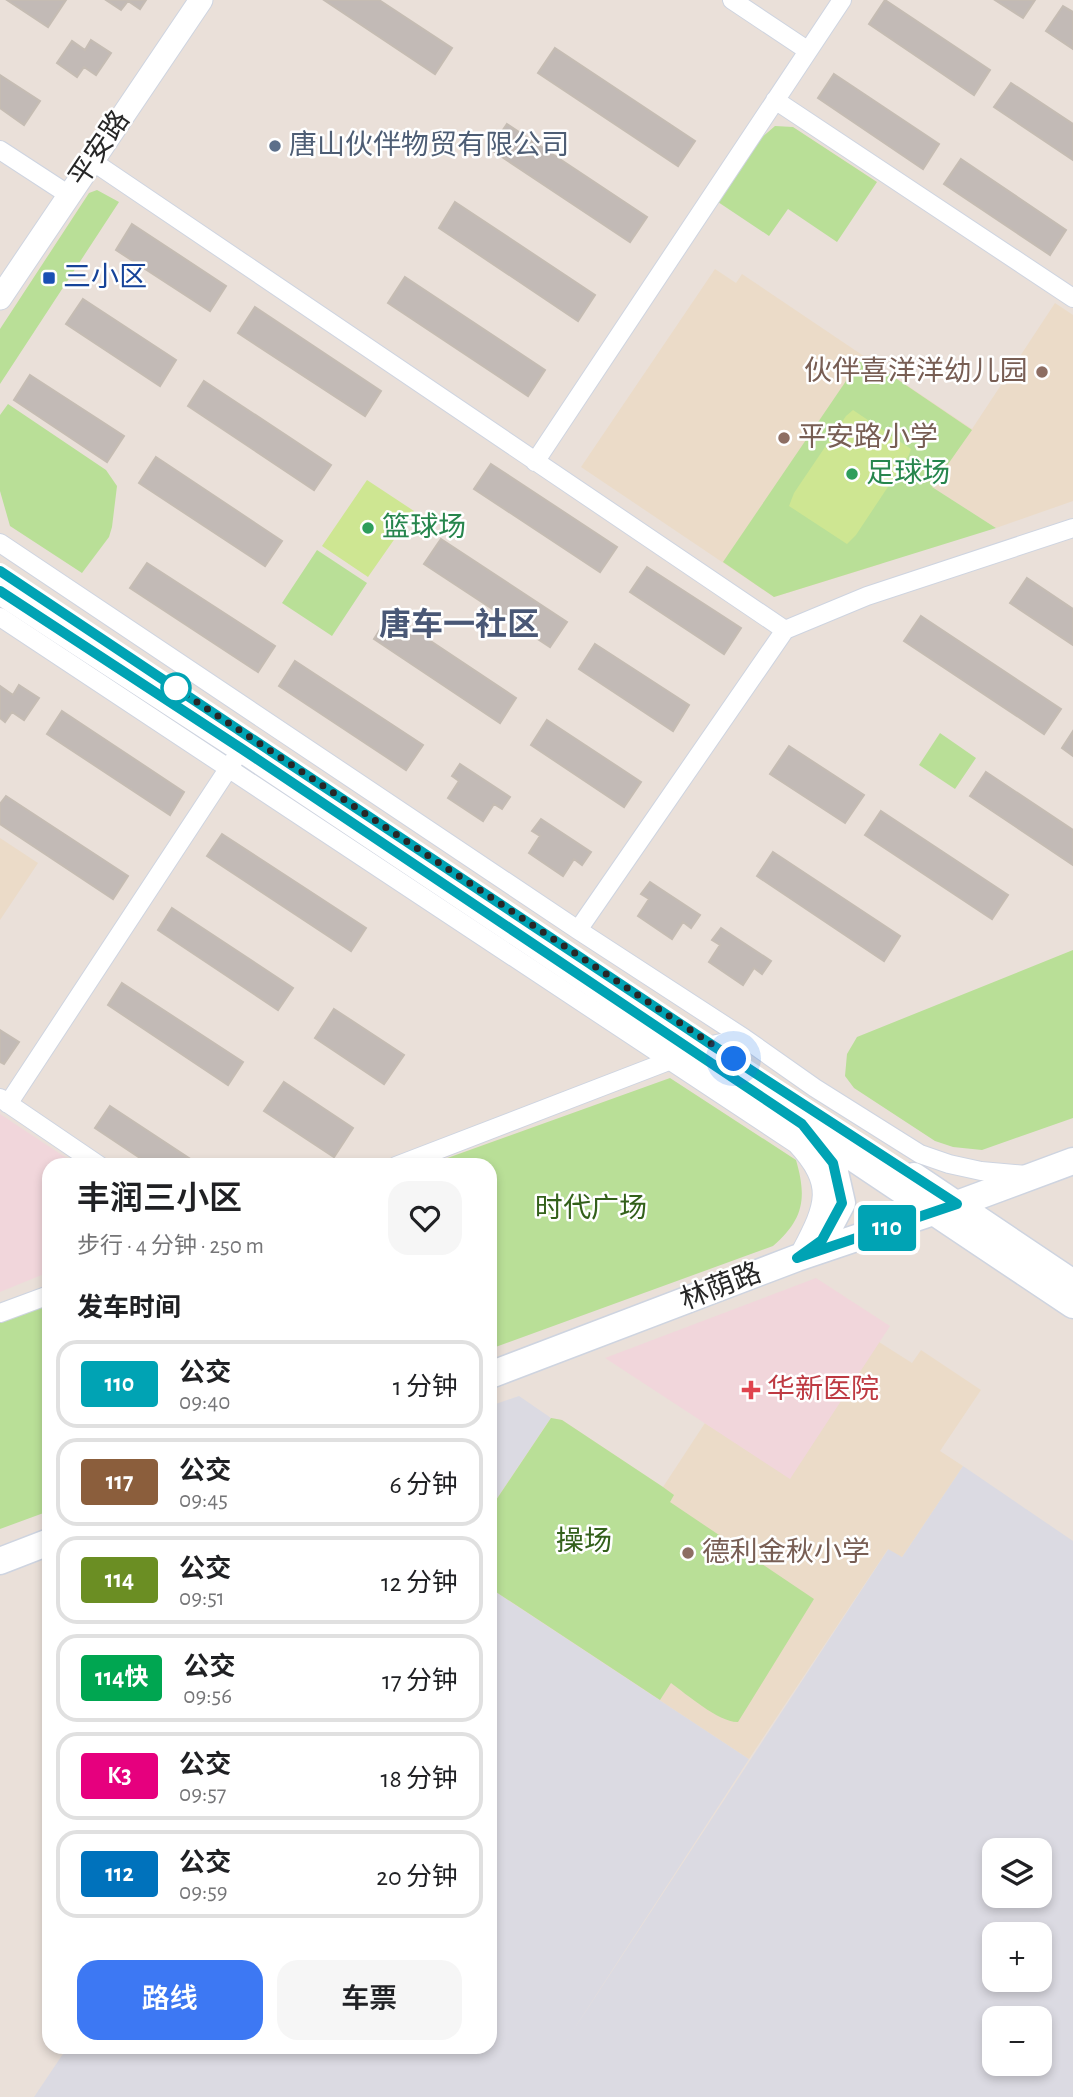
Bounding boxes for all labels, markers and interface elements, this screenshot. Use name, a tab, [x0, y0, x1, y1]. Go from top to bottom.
street label: 平安路	[63, 105, 135, 192]
place label: 唐山伙伴物贸有限公司	[289, 130, 569, 160]
marker: 唐山伙伴物贸有限公司	[267, 138, 283, 154]
place label: 三小区	[63, 262, 147, 292]
marker: 三小区	[41, 270, 57, 286]
place label: 伙伴喜洋洋幼儿园	[804, 356, 1028, 386]
marker: 伙伴喜洋洋幼儿园	[1034, 364, 1050, 380]
place label: 平安路小学	[798, 422, 938, 452]
marker: 平安路小学	[776, 430, 792, 446]
place label: 足球场	[866, 458, 950, 488]
marker: 足球场	[844, 466, 860, 482]
place label: 篮球场	[382, 512, 466, 542]
marker: 篮球场	[360, 520, 376, 536]
district label: 唐车一社区	[379, 607, 539, 641]
unlabelled marker	[161, 673, 191, 703]
your location	[716, 1041, 751, 1076]
button: heart	[388, 1181, 462, 1255]
text: 丰润三小区	[77, 1183, 242, 1216]
park label: 时代广场	[535, 1193, 647, 1223]
line badge: 110	[847, 1205, 927, 1251]
text: 110	[872, 1216, 902, 1240]
text: 步行 · 4 分钟 · 250 m	[77, 1235, 264, 1258]
street label: 林荫路	[676, 1257, 765, 1315]
text: 发车时间	[77, 1295, 181, 1321]
text: 公交	[179, 1360, 231, 1386]
text: 110	[105, 1372, 134, 1396]
text: 1 分钟	[393, 1374, 458, 1400]
place label: 华新医院	[767, 1374, 879, 1404]
marker: 华新医院	[741, 1380, 761, 1400]
text: 09:40	[179, 1391, 230, 1414]
text: 公交	[179, 1458, 231, 1484]
text: 117	[106, 1470, 133, 1494]
text: 6 分钟	[389, 1472, 458, 1498]
text: 09:45	[179, 1489, 228, 1512]
park label: 操场	[556, 1526, 612, 1556]
place label: 德利金秋小学	[702, 1537, 870, 1567]
marker: 德利金秋小学	[680, 1545, 696, 1561]
text: 公交	[179, 1556, 231, 1582]
text: 114	[105, 1568, 134, 1592]
text: 12 分钟	[381, 1570, 458, 1596]
text: 09:51	[179, 1587, 225, 1610]
text: 公交	[183, 1654, 235, 1680]
text: 114快	[95, 1666, 148, 1690]
text: 17 分钟	[382, 1668, 458, 1694]
text: 09:56	[183, 1685, 232, 1708]
text: 公交	[179, 1752, 231, 1778]
text: K3	[107, 1764, 132, 1788]
text: 18 分钟	[380, 1766, 458, 1792]
text: 09:57	[179, 1783, 226, 1806]
map controls	[982, 1838, 1052, 2076]
button: layers	[982, 1838, 1052, 1908]
text: 公交	[179, 1850, 231, 1876]
text: 112	[105, 1862, 134, 1886]
text: 20 分钟	[376, 1864, 458, 1890]
text: 09:59	[179, 1881, 228, 1904]
button: +	[982, 1922, 1052, 1992]
button: 路线	[77, 1960, 263, 2040]
button: 车票	[277, 1960, 462, 2040]
button: −	[982, 2006, 1052, 2076]

